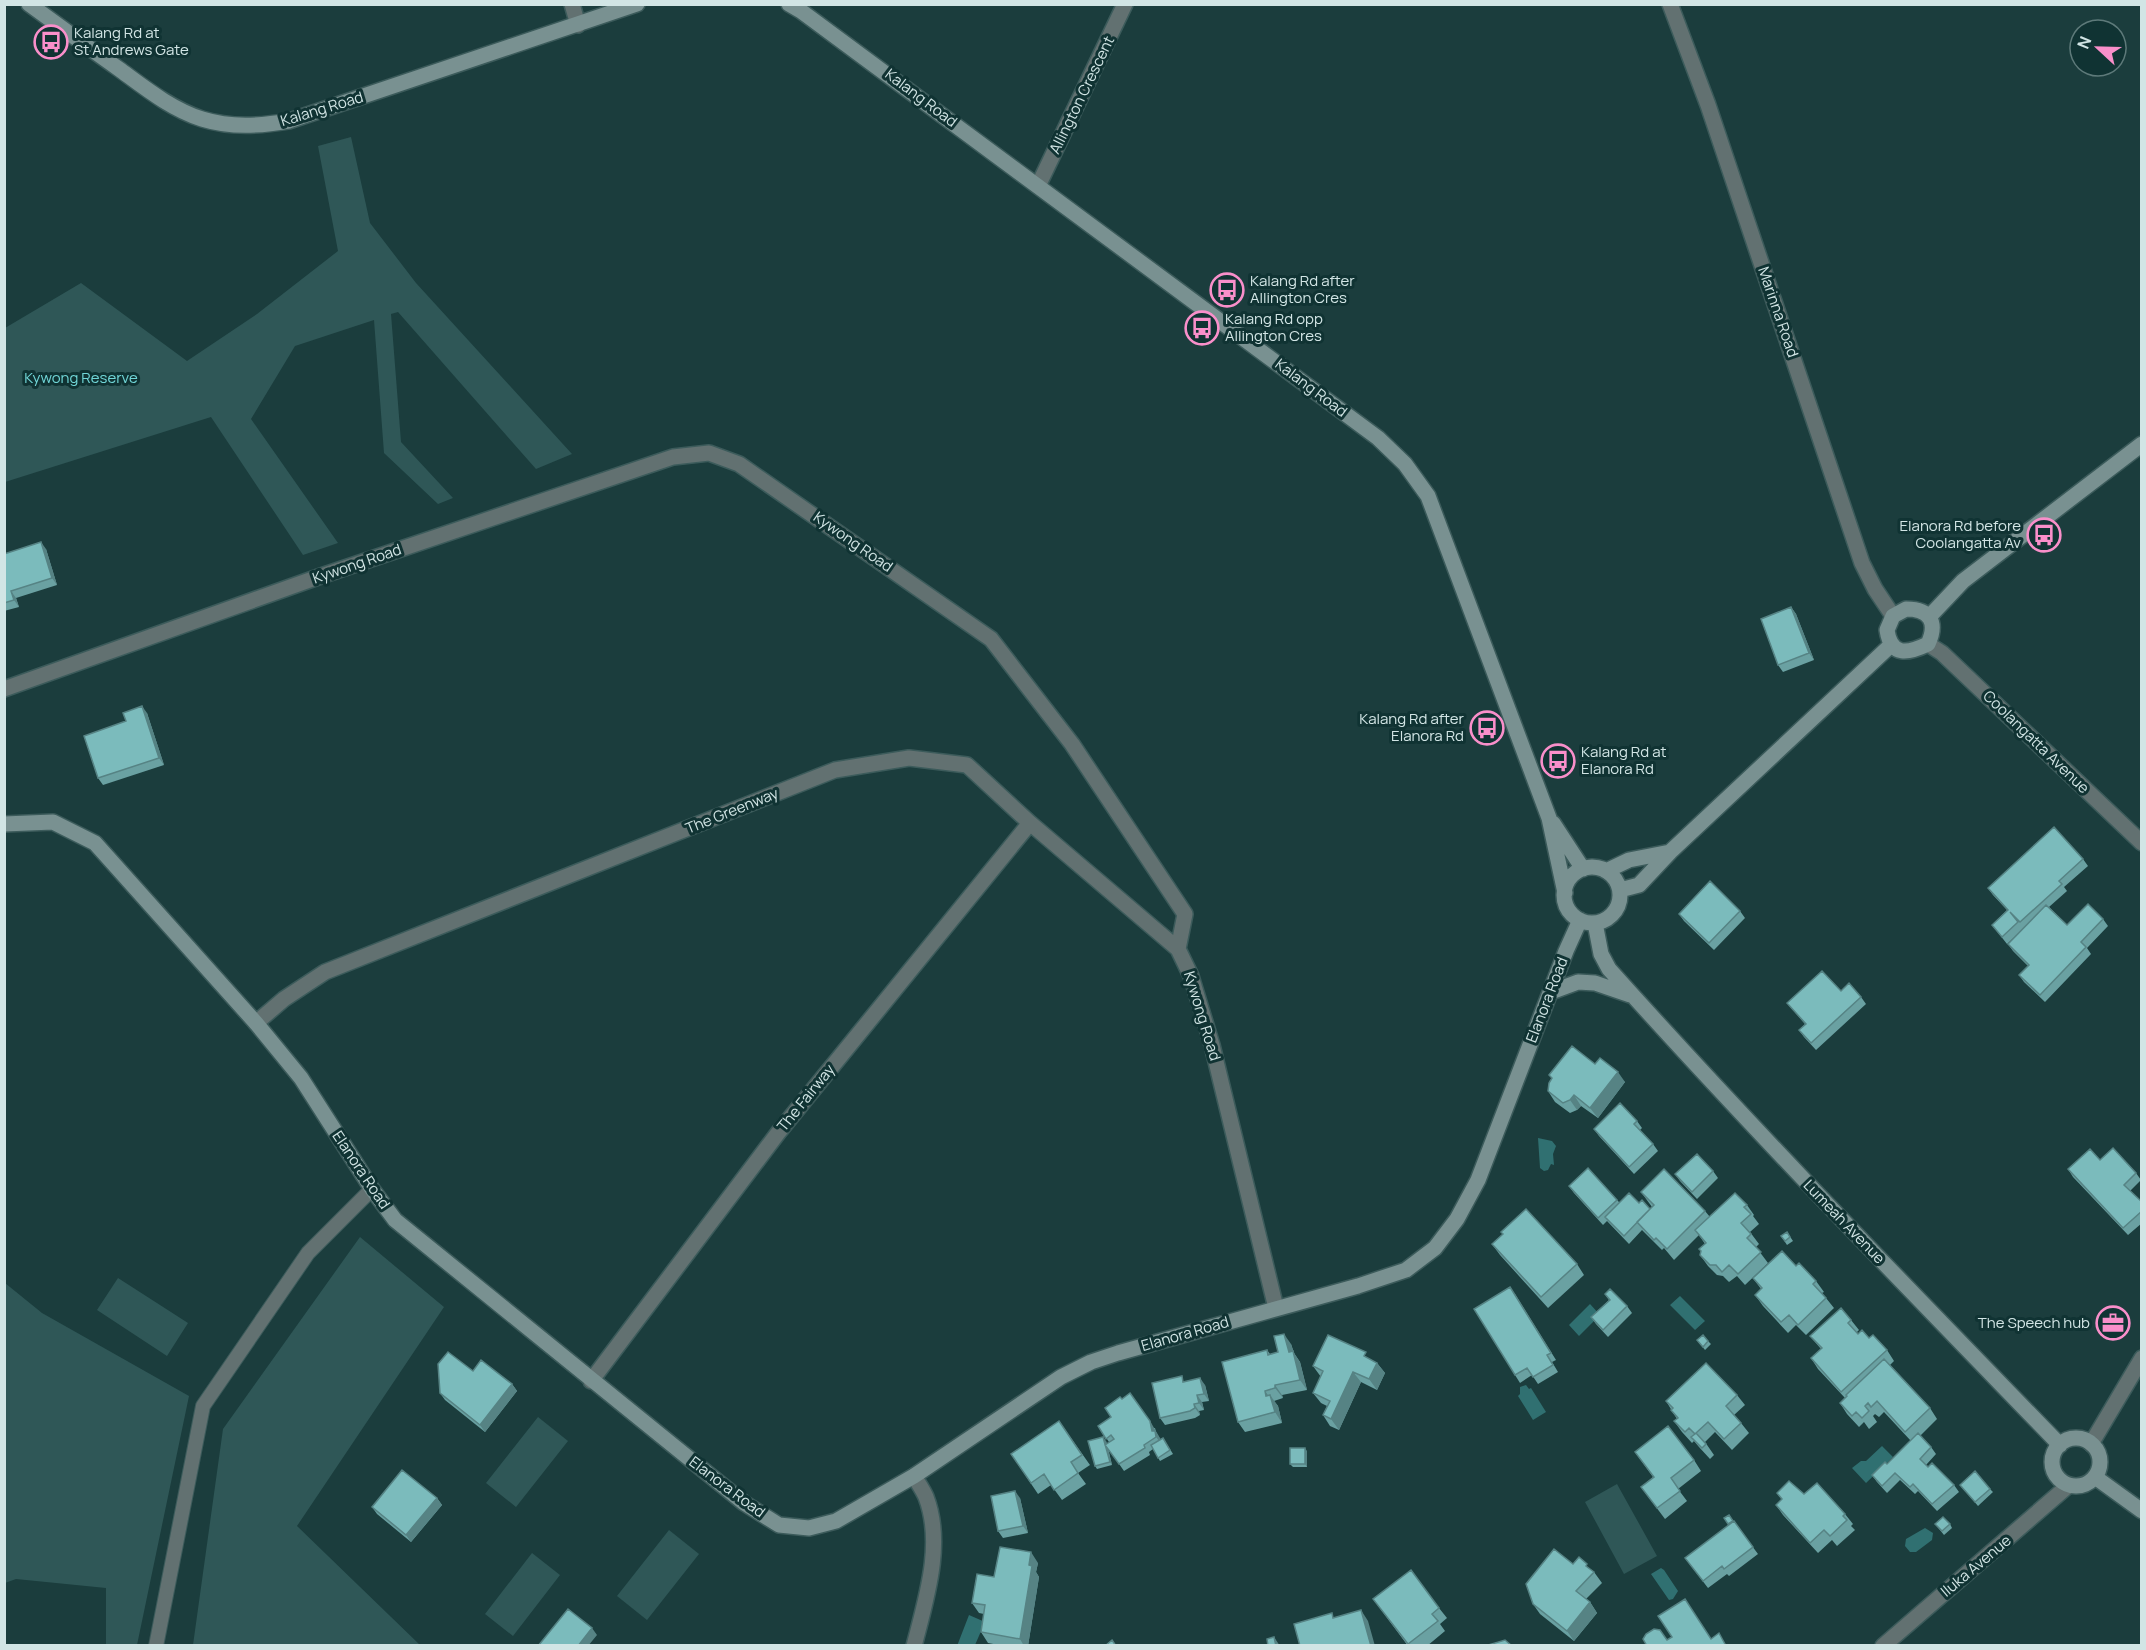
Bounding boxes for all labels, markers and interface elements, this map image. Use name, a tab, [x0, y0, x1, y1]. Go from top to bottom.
north arrow	[2068, 18, 2128, 78]
place label: Kalang Rd at St Andrews Gate	[74, 22, 189, 60]
bus stop icon: Kalang Rd at St Andrews Gate	[33, 24, 69, 60]
street label: Allington Crescent	[1044, 32, 1119, 157]
text: N	[2072, 33, 2096, 52]
street label: Kalang Road	[881, 64, 962, 132]
street label: Kalang Road	[278, 86, 366, 131]
street label: Marinna Road	[1753, 264, 1804, 360]
place label: Kalang Rd after Allington Cres	[1250, 270, 1355, 308]
bus stop icon: Kalang Rd after Allington Cres	[1209, 272, 1245, 308]
place label: Kalang Rd opp Allington Cres	[1225, 308, 1323, 346]
bus stop icon: Kalang Rd opp Allington Cres	[1184, 310, 1220, 346]
street label: Kalang Road	[1271, 354, 1352, 422]
park label: Kywong Reserve	[24, 367, 138, 388]
street label: Kywong Road	[809, 506, 897, 577]
place label: Elanora Rd before Coolangatta Av	[1900, 515, 2021, 553]
bus stop icon: Elanora Rd before Coolangatta Av	[2026, 517, 2062, 553]
street label: Kywong Road	[310, 539, 404, 589]
street label: Coolangatta Avenue	[1979, 685, 2094, 798]
place label: Kalang Rd after Elanora Rd	[1359, 708, 1465, 746]
bus stop icon: Kalang Rd after Elanora Rd	[1469, 710, 1505, 746]
place label: Kalang Rd at Elanora Rd	[1581, 741, 1667, 779]
bus stop icon: Kalang Rd at Elanora Rd	[1540, 743, 1576, 779]
street label: The Greenway	[682, 782, 782, 839]
street label: Elanora Road	[1521, 954, 1572, 1046]
street label: Kywong Road	[1179, 969, 1226, 1063]
street label: The Fairway	[772, 1060, 839, 1136]
street label: Elanora Road	[328, 1126, 395, 1213]
street label: Lumeah Avenue	[1799, 1175, 1890, 1268]
office icon: The Speech hub	[2095, 1305, 2131, 1341]
street label: Elanora Road	[1139, 1311, 1231, 1356]
place label: The Speech hub	[1978, 1312, 2090, 1333]
street label: Elanora Road	[685, 1451, 770, 1522]
street label: Iluka Avenue	[1936, 1530, 2016, 1601]

